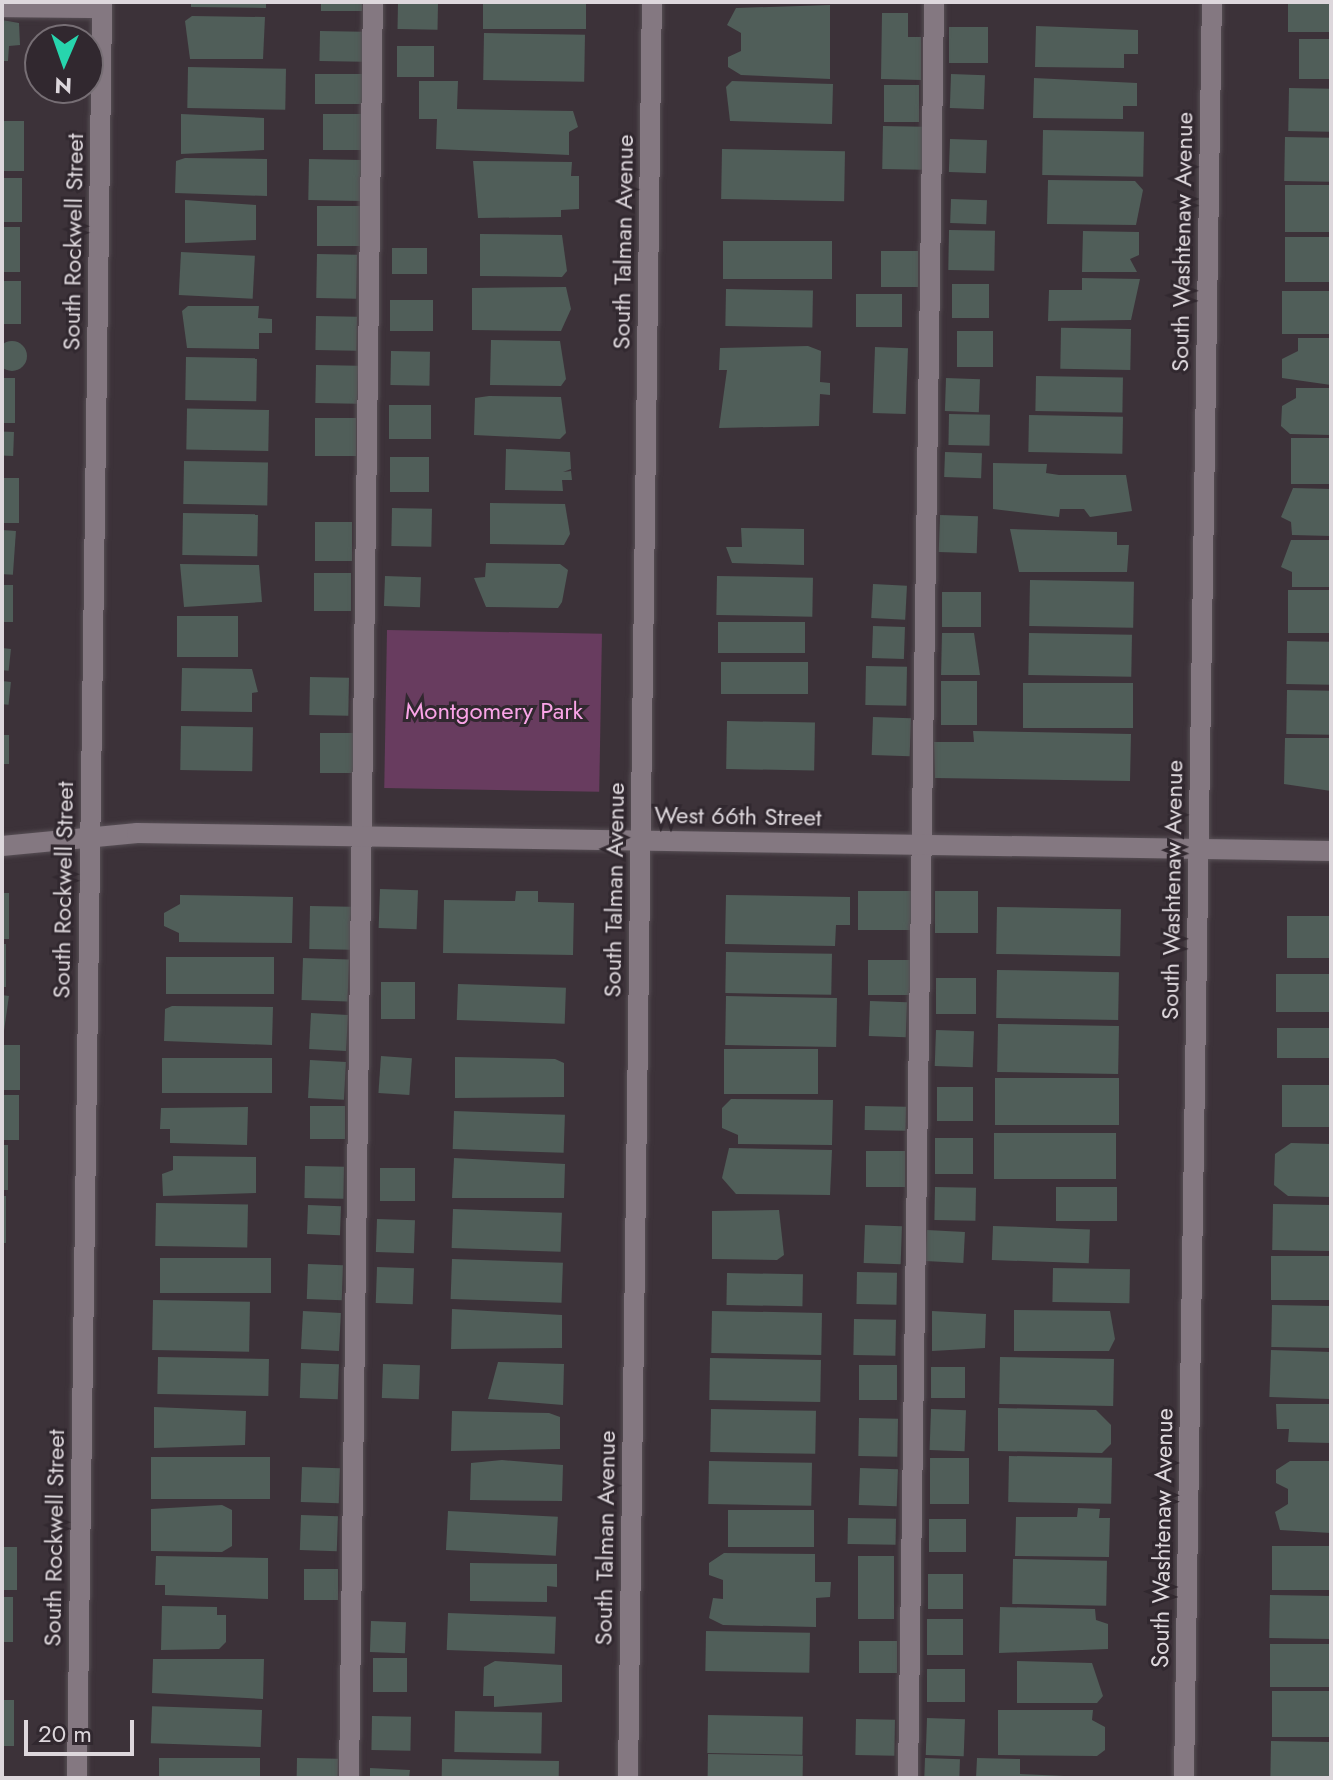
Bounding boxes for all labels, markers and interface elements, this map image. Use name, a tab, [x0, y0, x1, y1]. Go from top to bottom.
north arrow	[24, 24, 104, 104]
text: N	[54, 70, 73, 102]
street label: South Washtenaw Avenue	[1165, 112, 1199, 372]
street label: South Rockwell Street	[57, 133, 89, 351]
street label: South Talman Avenue	[607, 134, 639, 350]
park label: Montgomery Park	[405, 697, 583, 725]
street label: South Washtenaw Avenue	[1155, 760, 1189, 1020]
street label: South Rockwell Street	[47, 781, 79, 999]
street label: South Talman Avenue	[598, 782, 630, 998]
street label: West 66th Street	[654, 800, 822, 832]
street label: South Washtenaw Avenue	[1145, 1408, 1179, 1668]
street label: South Rockwell Street	[38, 1429, 70, 1647]
street label: South Talman Avenue	[589, 1430, 621, 1646]
scale bar	[28, 1704, 138, 1754]
text: 20 m	[38, 1716, 92, 1751]

